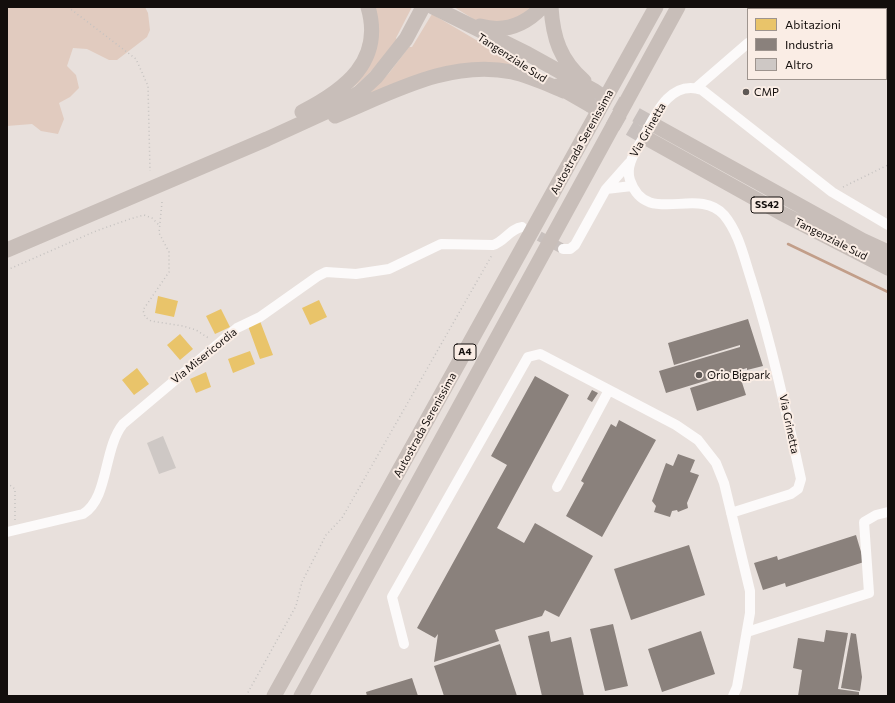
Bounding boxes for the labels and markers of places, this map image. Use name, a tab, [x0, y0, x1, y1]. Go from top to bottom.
place label: CMP	[754, 85, 779, 99]
marker: CMP	[741, 87, 751, 97]
place label: Orio Bigpark	[707, 368, 770, 382]
marker: Orio Bigpark	[694, 370, 704, 380]

